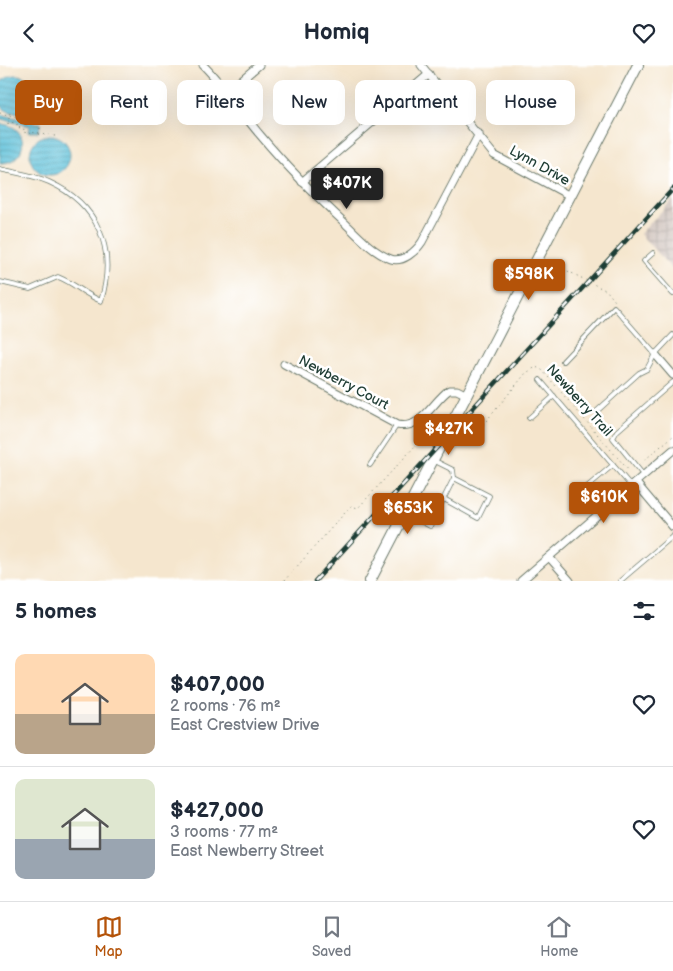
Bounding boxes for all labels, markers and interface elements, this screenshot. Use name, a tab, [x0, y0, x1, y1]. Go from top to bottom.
icon: back	[15, 19, 43, 47]
text: Homiq	[304, 19, 369, 46]
icon: heart	[630, 19, 658, 47]
chip: Buy	[15, 80, 82, 125]
chip: Rent	[92, 80, 167, 125]
chip: Filters	[177, 80, 263, 125]
chip: New	[273, 80, 345, 125]
chip: Apartment	[355, 80, 476, 125]
chip: House	[486, 80, 575, 125]
street label: Lynn Drive	[507, 142, 573, 189]
pin: $407K	[312, 167, 382, 210]
text: $407K	[322, 174, 372, 193]
pin: $598K	[494, 259, 564, 301]
text: $598K	[504, 265, 554, 284]
street label: Newberry Court	[296, 352, 392, 414]
street label: Newberry Trail	[543, 361, 616, 440]
pin: $427K	[414, 413, 484, 456]
text: $427K	[425, 420, 473, 439]
pin: $610K	[569, 481, 639, 524]
text: $610K	[580, 488, 628, 507]
pin: $653K	[373, 493, 443, 535]
text: $653K	[383, 499, 433, 518]
icon: filters	[630, 597, 658, 625]
text: 5 homes	[15, 599, 97, 624]
text: $407,000	[170, 672, 265, 697]
icon: home	[55, 674, 115, 734]
icon: heart	[630, 690, 658, 718]
text: 2 rooms · 76 m²	[170, 697, 281, 716]
text: East Crestview Drive	[170, 716, 320, 735]
text: $427,000	[170, 798, 264, 823]
icon: home	[55, 799, 115, 859]
icon: heart	[630, 815, 658, 843]
text: 3 rooms · 77 m²	[170, 823, 278, 842]
text: East Newberry Street	[170, 842, 324, 861]
tab: Map	[95, 913, 123, 960]
tab: Saved	[312, 913, 351, 960]
tab: Home	[540, 913, 578, 960]

